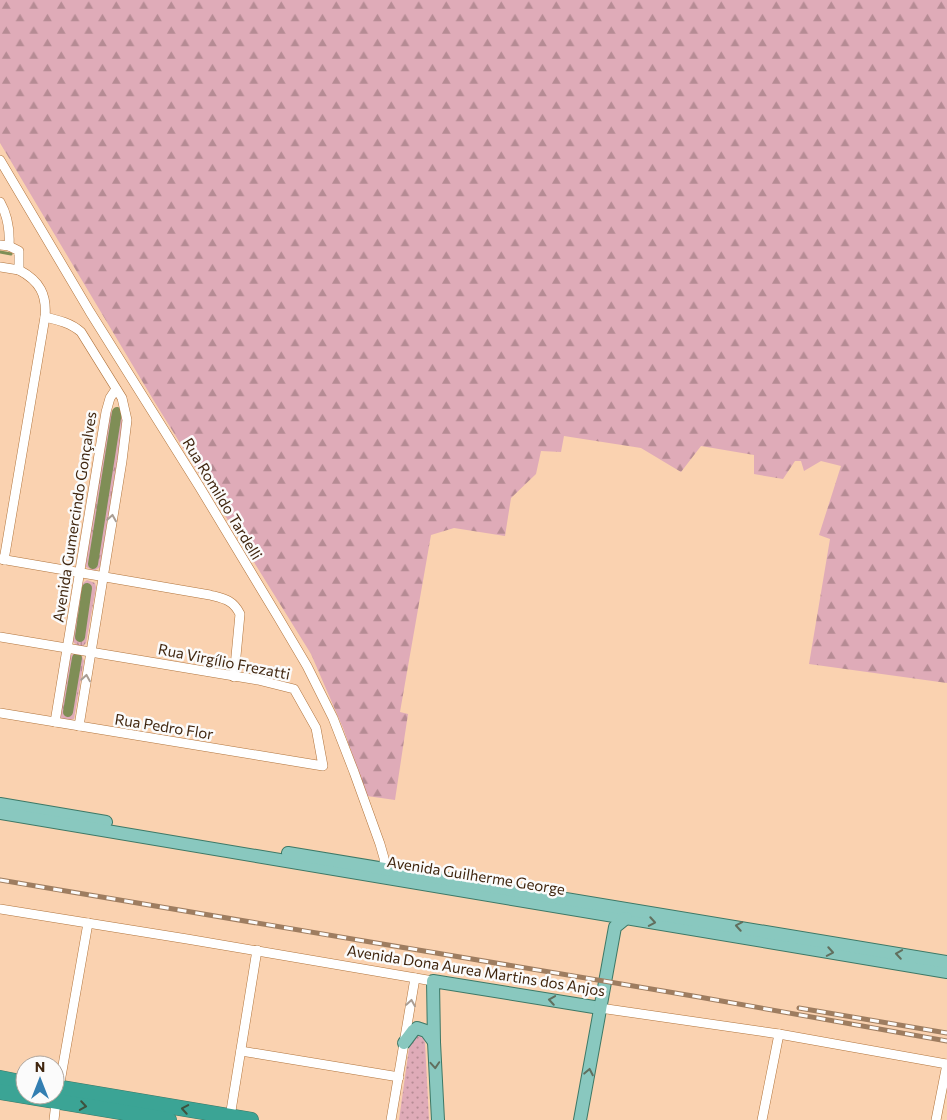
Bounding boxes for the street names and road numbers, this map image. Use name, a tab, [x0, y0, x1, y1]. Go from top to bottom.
street label: Avenida Gumercindo Gonçalves	[48, 410, 100, 624]
street label: Rua Romildo Tardelli	[179, 434, 266, 563]
street label: Rua Virgílio Frezatti	[157, 639, 292, 683]
street label: Rua Pedro Flor	[113, 709, 215, 743]
street label: Avenida Guilherme George	[386, 852, 567, 898]
street label: Avenida Dona Aurea Martins dos Anjos	[346, 941, 607, 999]

